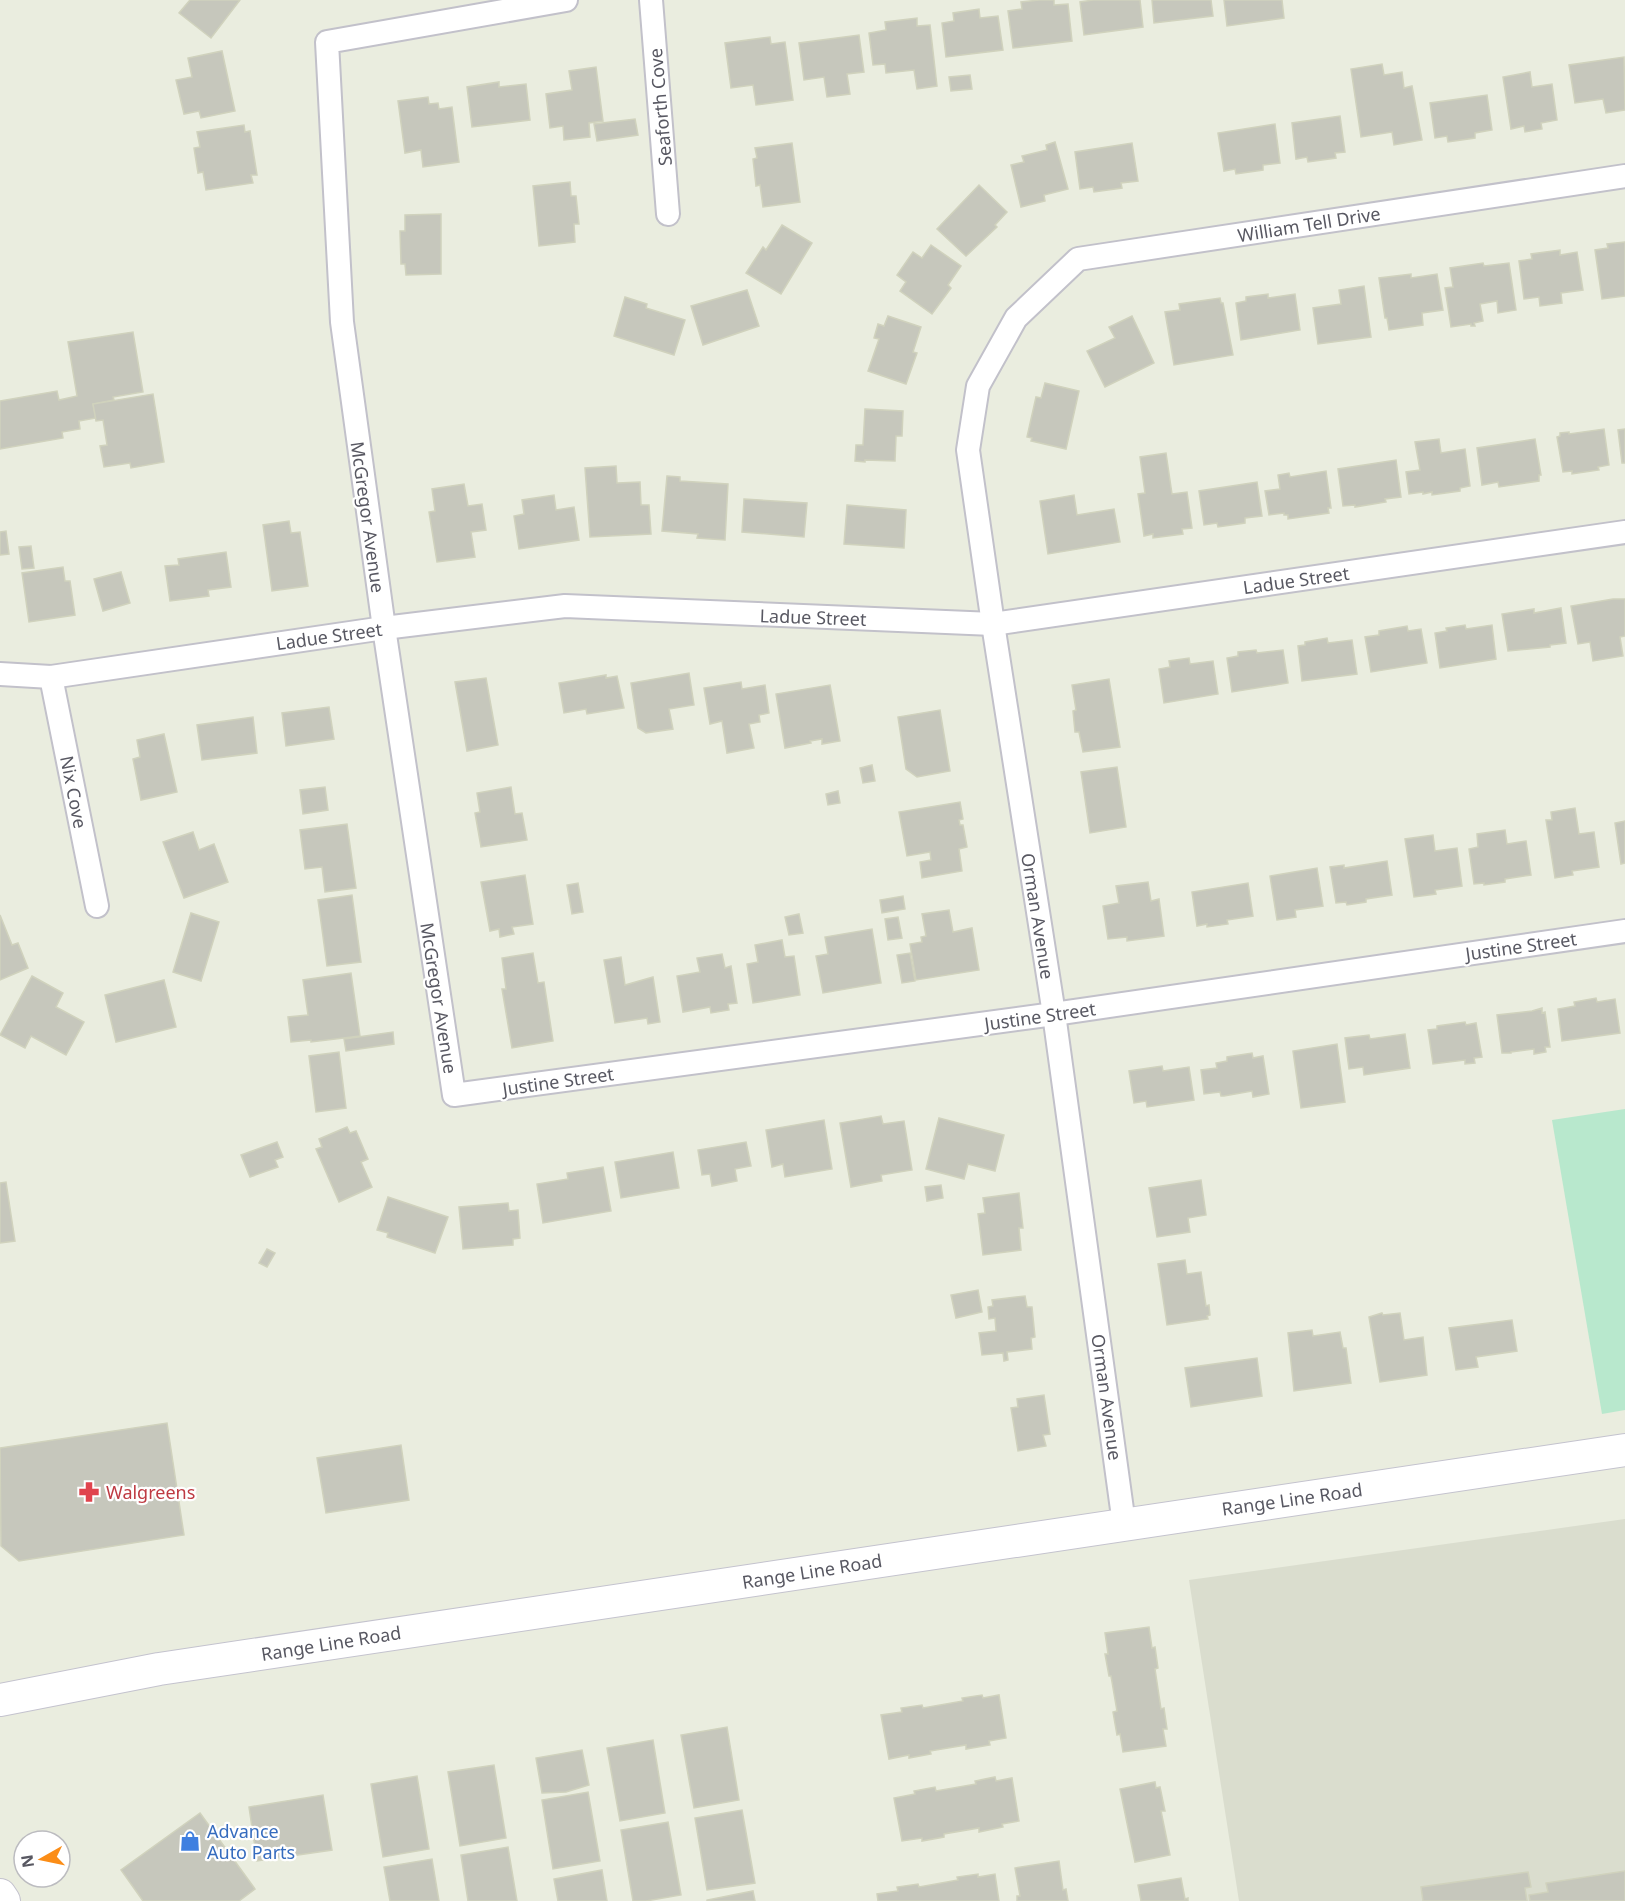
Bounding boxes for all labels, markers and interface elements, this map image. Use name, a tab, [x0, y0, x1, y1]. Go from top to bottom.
street label: Seaforth Cove	[643, 47, 677, 167]
street label: William Tell Drive	[1236, 201, 1382, 247]
street label: McGregor Avenue	[345, 440, 391, 594]
street label: Ladue Street	[1241, 561, 1351, 599]
street label: Ladue Street	[759, 603, 867, 631]
street label: Ladue Street	[274, 617, 384, 655]
street label: Nix Cove	[55, 754, 93, 830]
street label: Orman Avenue	[1016, 851, 1060, 981]
street label: McGregor Avenue	[415, 921, 463, 1075]
street label: Justine Street	[1462, 926, 1579, 966]
street label: Justine Street	[981, 996, 1098, 1036]
street label: Justine Street	[499, 1061, 616, 1101]
street label: Orman Avenue	[1086, 1332, 1128, 1462]
street label: Range Line Road	[1220, 1477, 1364, 1521]
pharmacy icon: Walgreens	[77, 1480, 101, 1504]
place label: Walgreens	[106, 1480, 195, 1504]
street label: Range Line Road	[740, 1548, 884, 1594]
street label: Range Line Road	[259, 1620, 403, 1666]
place label: Advance Auto Parts	[207, 1819, 295, 1864]
north arrow	[12, 1829, 72, 1889]
shop icon: Advance Auto Parts	[178, 1829, 202, 1853]
text: N	[15, 1853, 39, 1869]

